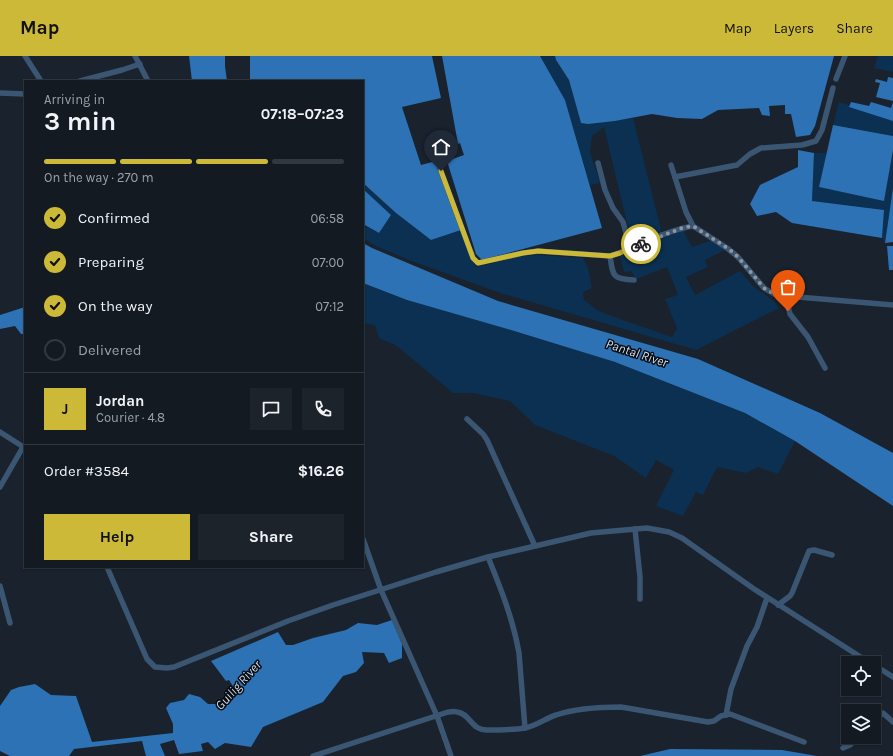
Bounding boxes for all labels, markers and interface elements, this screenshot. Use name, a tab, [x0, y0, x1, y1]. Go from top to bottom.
text: Map	[20, 17, 59, 39]
text: Map	[724, 20, 752, 37]
text: Layers	[774, 20, 814, 37]
text: Share	[836, 20, 873, 37]
text: Arriving in	[44, 92, 105, 107]
text: 07:18–07:23	[261, 105, 344, 123]
text: 3 min	[44, 106, 116, 137]
pin	[424, 130, 458, 171]
icon: home	[430, 136, 452, 158]
text: On the way · 270 m	[44, 170, 154, 185]
icon: check	[44, 207, 66, 229]
text: Confirmed	[78, 209, 150, 227]
text: 06:58	[311, 211, 344, 226]
courier	[621, 224, 661, 264]
icon: bike	[630, 233, 652, 255]
icon: check	[44, 251, 66, 273]
text: Preparing	[78, 253, 144, 271]
text: 07:00	[312, 255, 344, 270]
pin	[771, 270, 805, 311]
icon: bag	[777, 276, 799, 298]
icon: check	[44, 295, 66, 317]
text: On the way	[78, 297, 152, 315]
text: 07:12	[315, 299, 344, 314]
water label: Pantal River	[604, 336, 670, 370]
text: Delivered	[78, 341, 142, 359]
button: chat	[250, 388, 292, 430]
button: phone	[302, 388, 344, 430]
text: Jordan	[96, 392, 144, 410]
text: J	[62, 400, 68, 418]
text: Courier · 4.8	[96, 410, 165, 425]
text: Order #3584	[44, 462, 129, 480]
text: $16.26	[298, 462, 344, 480]
button: Help	[44, 514, 190, 560]
button: Share	[198, 514, 344, 560]
map controls	[841, 656, 881, 744]
button: locate	[841, 656, 881, 696]
water label: Guilig River	[212, 657, 264, 713]
button: layers	[841, 704, 881, 744]

